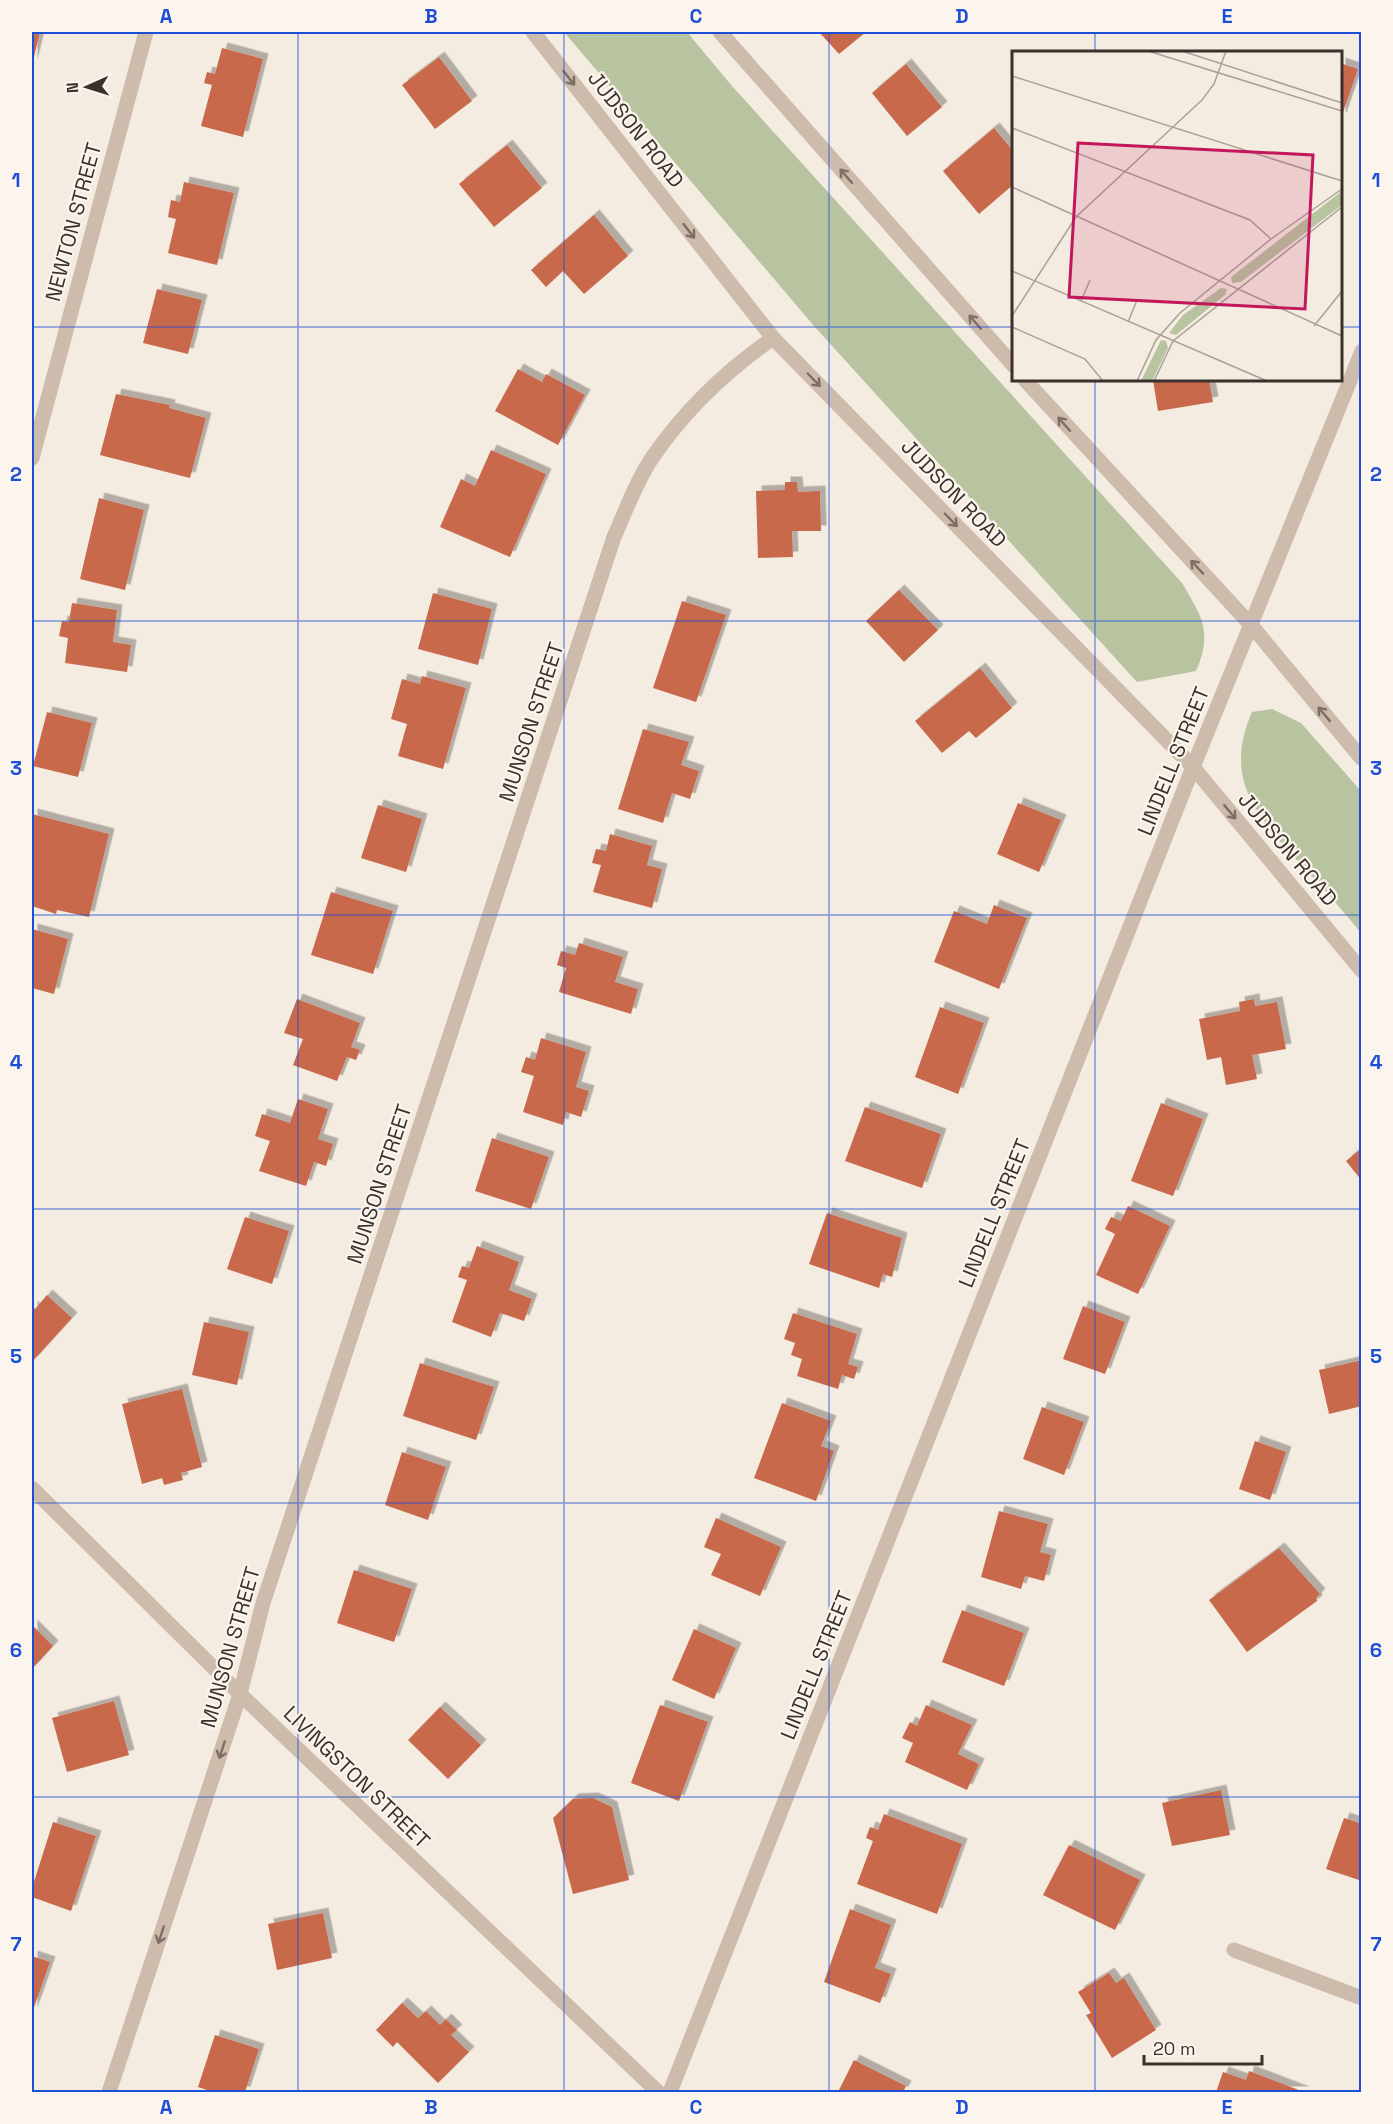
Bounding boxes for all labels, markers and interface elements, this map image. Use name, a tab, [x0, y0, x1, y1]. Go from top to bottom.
text: A	[160, 3, 173, 29]
text: B	[424, 3, 438, 29]
text: C	[690, 3, 703, 29]
text: D	[955, 3, 969, 29]
text: E	[1221, 3, 1233, 29]
inset map	[1012, 51, 1342, 381]
north arrow	[57, 57, 117, 117]
street label: JUDSON ROAD	[582, 65, 690, 193]
one-way arrow	[562, 69, 575, 85]
text: N	[62, 82, 83, 94]
street label: NEWTON STREET	[39, 140, 107, 304]
text: 1	[11, 167, 21, 193]
text: 1	[1371, 167, 1381, 193]
one-way arrow	[839, 169, 853, 184]
one-way arrow	[683, 223, 696, 239]
one-way arrow	[968, 315, 982, 330]
one-way arrow	[807, 373, 822, 388]
one-way arrow	[1057, 417, 1071, 432]
street label: JUDSON ROAD	[895, 433, 1013, 553]
text: 2	[10, 461, 22, 487]
text: 2	[1370, 461, 1382, 487]
one-way arrow	[943, 512, 958, 527]
one-way arrow	[1190, 559, 1204, 574]
street label: MUNSON STREET	[492, 639, 570, 805]
street label: LINDELL STREET	[1131, 683, 1215, 839]
one-way arrow	[1318, 706, 1331, 722]
text: 3	[10, 755, 22, 781]
text: 3	[1370, 755, 1382, 781]
street label: JUDSON ROAD	[1232, 786, 1344, 912]
one-way arrow	[1223, 804, 1237, 819]
text: 4	[10, 1049, 23, 1075]
text: 4	[1370, 1049, 1383, 1075]
street label: MUNSON STREET	[340, 1101, 418, 1267]
street label: LINDELL STREET	[952, 1135, 1036, 1291]
text: 5	[10, 1343, 22, 1369]
text: 5	[1370, 1343, 1382, 1369]
street label: MUNSON STREET	[194, 1563, 266, 1731]
street label: LINDELL STREET	[774, 1587, 858, 1743]
text: 6	[10, 1637, 22, 1663]
text: 6	[1370, 1637, 1382, 1663]
street label: LIVINGSTON STREET	[278, 1700, 436, 1854]
one-way arrow	[215, 1740, 226, 1759]
one-way arrow	[155, 1925, 166, 1944]
text: 7	[10, 1931, 22, 1957]
text: 7	[1370, 1931, 1382, 1957]
scale bar	[1144, 2028, 1262, 2066]
text: 20 m	[1153, 2037, 1196, 2060]
text: A	[160, 2094, 173, 2120]
text: B	[424, 2094, 438, 2120]
text: C	[690, 2094, 703, 2120]
text: D	[955, 2094, 969, 2120]
text: E	[1221, 2094, 1233, 2120]

